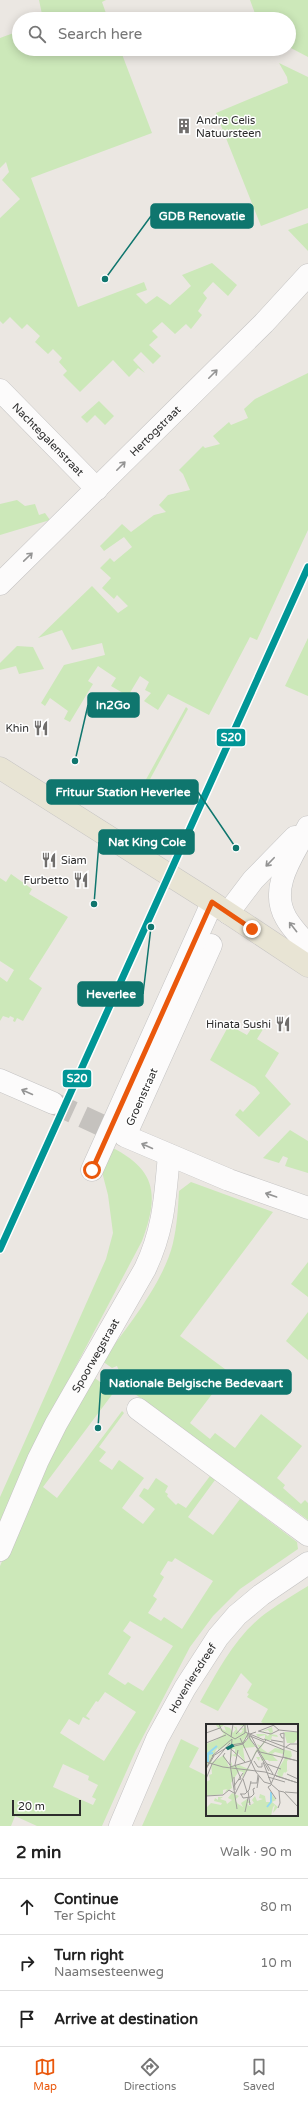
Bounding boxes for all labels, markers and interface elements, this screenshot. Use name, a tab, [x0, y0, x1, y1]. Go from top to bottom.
search box	[12, 12, 296, 56]
icon: search	[26, 23, 48, 45]
text: Search here	[58, 25, 142, 43]
place label: Andre Celis Natuursteen	[196, 114, 261, 140]
building icon: Andre Celis Natuursteen	[175, 117, 193, 135]
callout: GDB Renovatie	[151, 204, 253, 228]
text: GDB Renovatie	[159, 209, 246, 223]
one-way arrow	[208, 369, 218, 379]
street label: Nachtegalenstraat	[10, 400, 87, 478]
street label: Hertogstraat	[127, 403, 183, 459]
one-way arrow	[116, 461, 126, 470]
one-way arrow	[23, 552, 33, 561]
callout: In2Go	[88, 693, 139, 717]
text: In2Go	[96, 698, 130, 712]
restaurant icon: Khin	[32, 719, 50, 737]
place label: Khin	[5, 722, 29, 735]
line badge: S20	[216, 728, 246, 747]
text: S20	[221, 731, 241, 744]
callout: Frituur Station Heverlee	[47, 780, 198, 804]
text: Frituur Station Heverlee	[56, 785, 191, 799]
callout: Nat King Cole	[99, 830, 194, 854]
text: Nat King Cole	[108, 835, 186, 850]
restaurant icon: Siam	[40, 851, 58, 869]
place label: Siam	[61, 854, 87, 867]
one-way arrow	[265, 857, 274, 867]
restaurant icon: Furbetto	[72, 871, 90, 889]
place label: Furbetto	[24, 874, 69, 887]
route end	[243, 920, 261, 938]
one-way arrow	[289, 922, 297, 933]
callout: Heverlee	[78, 982, 143, 1006]
text: Heverlee	[86, 987, 136, 1001]
restaurant icon: Hinata Sushi	[274, 1015, 292, 1033]
place label: Hinata Sushi	[206, 1018, 271, 1031]
street label: Groenstraat	[123, 1066, 161, 1128]
line badge: S20	[62, 1069, 92, 1088]
text: S20	[67, 1072, 87, 1085]
one-way arrow	[21, 1088, 33, 1095]
one-way arrow	[141, 1141, 153, 1149]
route start	[83, 1161, 101, 1179]
one-way arrow	[265, 1191, 278, 1198]
street label: Spoorwegstraat	[69, 1316, 122, 1395]
callout: Nationale Belgische Bedevaart	[101, 1370, 291, 1394]
text: Nationale Belgische Bedevaart	[109, 1376, 284, 1391]
street label: Hoveniersdreef	[166, 1640, 219, 1715]
inset map	[206, 1724, 298, 1816]
scale bar	[12, 1798, 81, 1817]
text: 20 m	[18, 1800, 45, 1813]
text: 2 min	[16, 1842, 61, 1863]
text: Walk · 90 m	[220, 1844, 292, 1860]
text: Continue	[54, 1890, 118, 1908]
icon: ahead	[16, 1896, 38, 1918]
text: 80 m	[260, 1899, 292, 1915]
text: Ter Spicht	[54, 1908, 116, 1924]
text: Turn right	[54, 1946, 124, 1964]
icon: right	[16, 1952, 38, 1974]
text: 10 m	[260, 1955, 292, 1971]
text: Naamsesteenweg	[54, 1964, 164, 1980]
icon: arrive	[16, 2008, 38, 2030]
text: Arrive at destination	[54, 2010, 198, 2028]
tab: Map	[33, 2056, 57, 2093]
tab: Directions	[124, 2056, 176, 2093]
tab: Saved	[243, 2056, 275, 2093]

